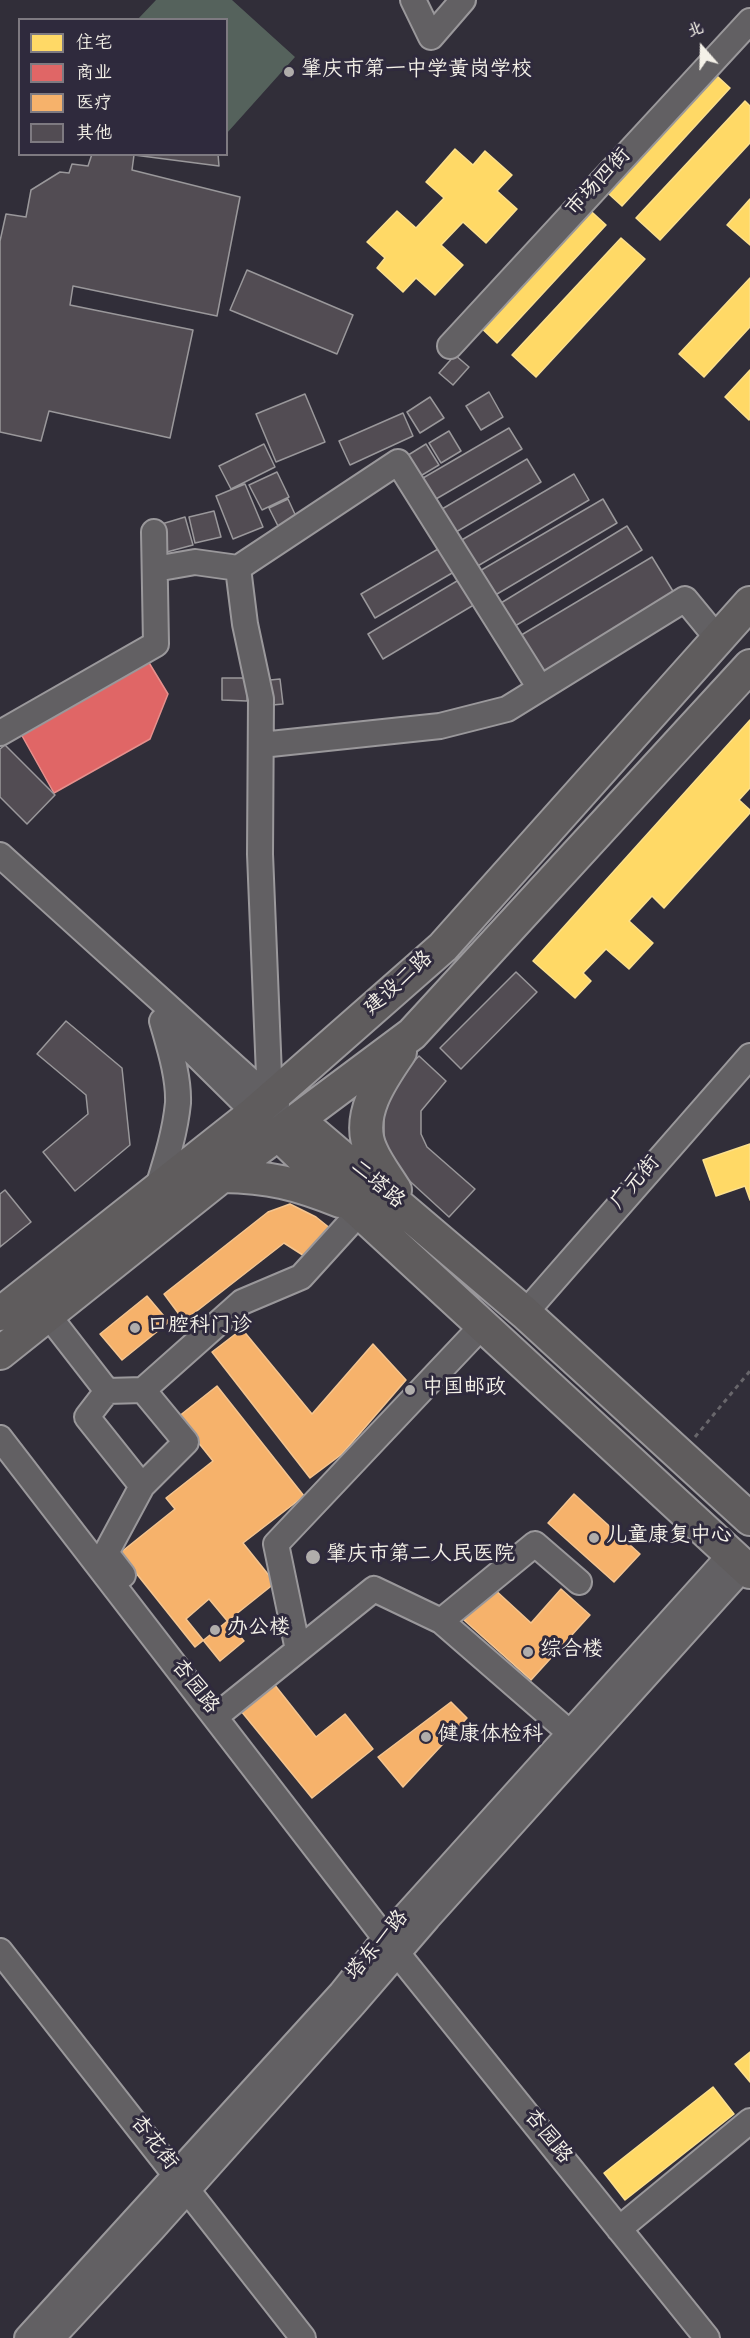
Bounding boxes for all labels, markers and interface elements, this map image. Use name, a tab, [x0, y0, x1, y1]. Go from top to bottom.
text: 北	[684, 17, 707, 44]
legend	[18, 18, 228, 156]
north arrow	[672, 18, 732, 78]
text: 住宅	[76, 32, 112, 57]
place label: 肇庆市第一中学黄岗学校	[301, 59, 532, 85]
text: 商业	[76, 62, 112, 87]
marker: 肇庆市第一中学黄岗学校	[282, 65, 296, 79]
text: 医疗	[76, 92, 112, 117]
text: 其他	[76, 122, 112, 147]
street label: 市场四街	[562, 145, 638, 223]
street label: 建设二路	[360, 948, 440, 1022]
street label: 广元街	[607, 1152, 667, 1216]
street label: 二塔路	[344, 1156, 408, 1216]
place label: 口腔科门诊	[147, 1315, 252, 1341]
marker: 口腔科门诊	[128, 1321, 142, 1335]
place label: 中国邮政	[422, 1377, 506, 1403]
marker: 中国邮政	[403, 1383, 417, 1397]
place label: 儿童康复中心	[606, 1525, 732, 1551]
marker: 儿童康复中心	[587, 1531, 601, 1545]
place label: 肇庆市第二人民医院	[326, 1544, 515, 1570]
marker: 肇庆市第二人民医院	[304, 1548, 322, 1566]
place label: 办公楼	[227, 1617, 290, 1643]
marker: 办公楼	[208, 1623, 222, 1637]
place label: 综合楼	[540, 1639, 603, 1665]
marker: 综合楼	[521, 1645, 535, 1659]
street label: 杏园路	[164, 1655, 222, 1721]
place label: 健康体检科	[438, 1724, 543, 1750]
marker: 健康体检科	[419, 1730, 433, 1744]
street label: 塔东一路	[342, 1907, 416, 1987]
street label: 杏园路	[516, 2106, 576, 2170]
street label: 杏花街	[123, 2111, 181, 2177]

